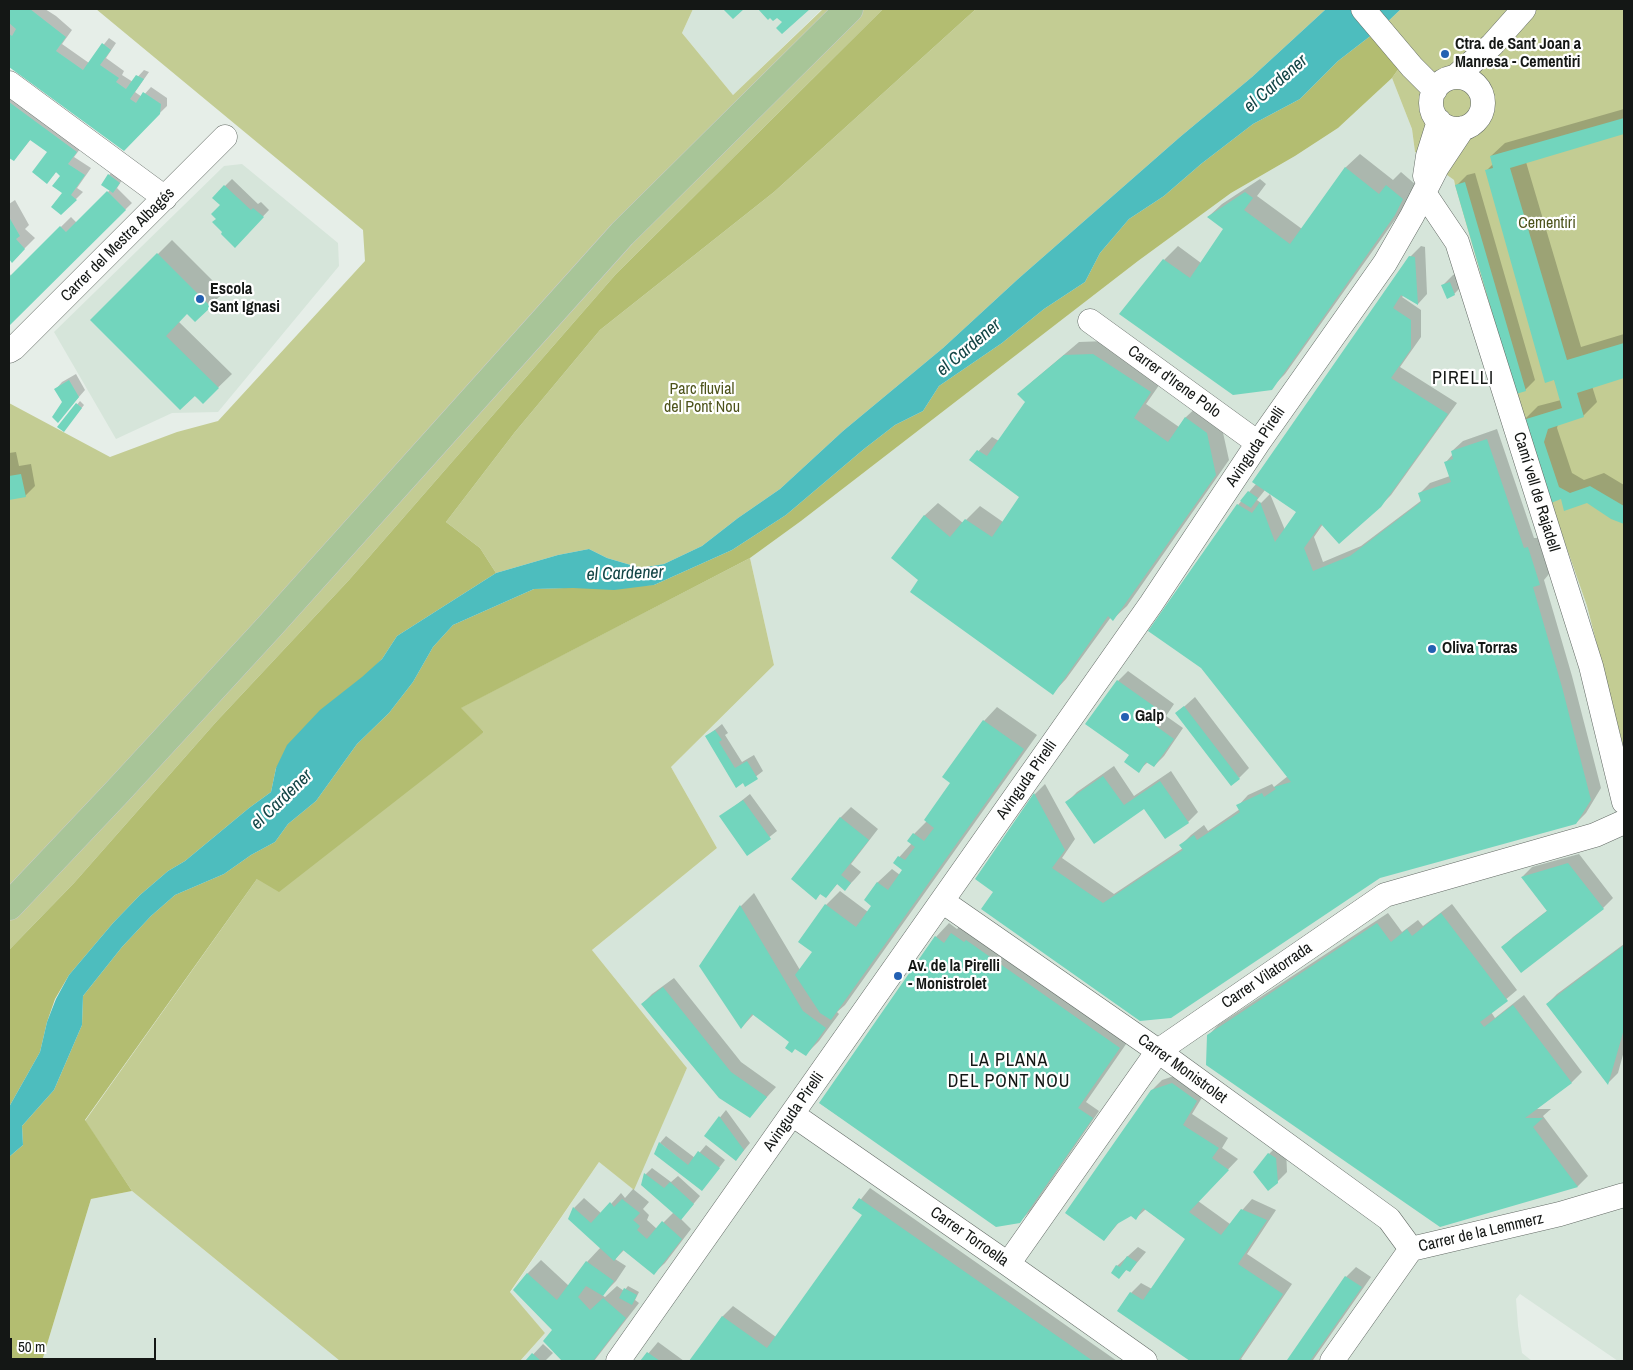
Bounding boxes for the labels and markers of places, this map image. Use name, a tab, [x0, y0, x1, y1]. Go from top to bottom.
place label: Ctra. de Sant Joan a Manresa - Cementiri	[1455, 35, 1581, 73]
marker: Ctra. de Sant Joan a Manresa - Cementiri	[1439, 48, 1451, 60]
place label: Escola Sant Ignasi	[210, 280, 280, 318]
marker: Escola Sant Ignasi	[194, 293, 206, 305]
place label: Oliva Torras	[1442, 639, 1518, 659]
marker: Oliva Torras	[1426, 643, 1438, 655]
place label: Galp	[1135, 707, 1164, 727]
marker: Galp	[1119, 711, 1131, 723]
place label: Av. de la Pirelli - Monistrolet	[908, 957, 1000, 995]
marker: Av. de la Pirelli - Monistrolet	[892, 970, 904, 982]

